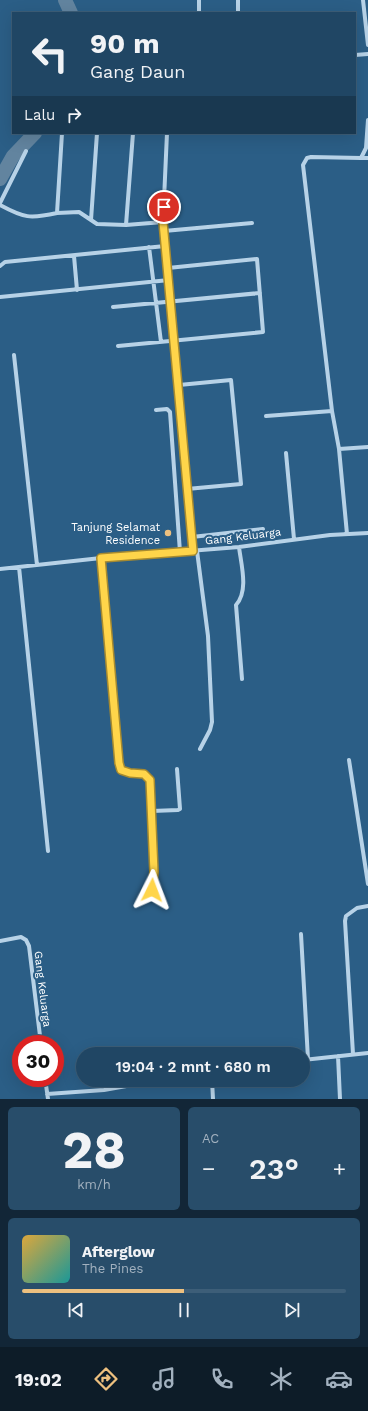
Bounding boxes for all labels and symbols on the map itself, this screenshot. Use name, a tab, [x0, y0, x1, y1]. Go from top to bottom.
pin	[147, 190, 181, 224]
place label: Tanjung Selamat Residence	[71, 521, 160, 547]
street label: Gang Keluarga	[204, 525, 282, 548]
marker: Tanjung Selamat Residence	[163, 528, 173, 538]
position arrow	[131, 869, 173, 911]
street label: Gang Keluarga	[31, 950, 54, 1028]
speed limit sign: 30	[12, 1035, 64, 1087]

